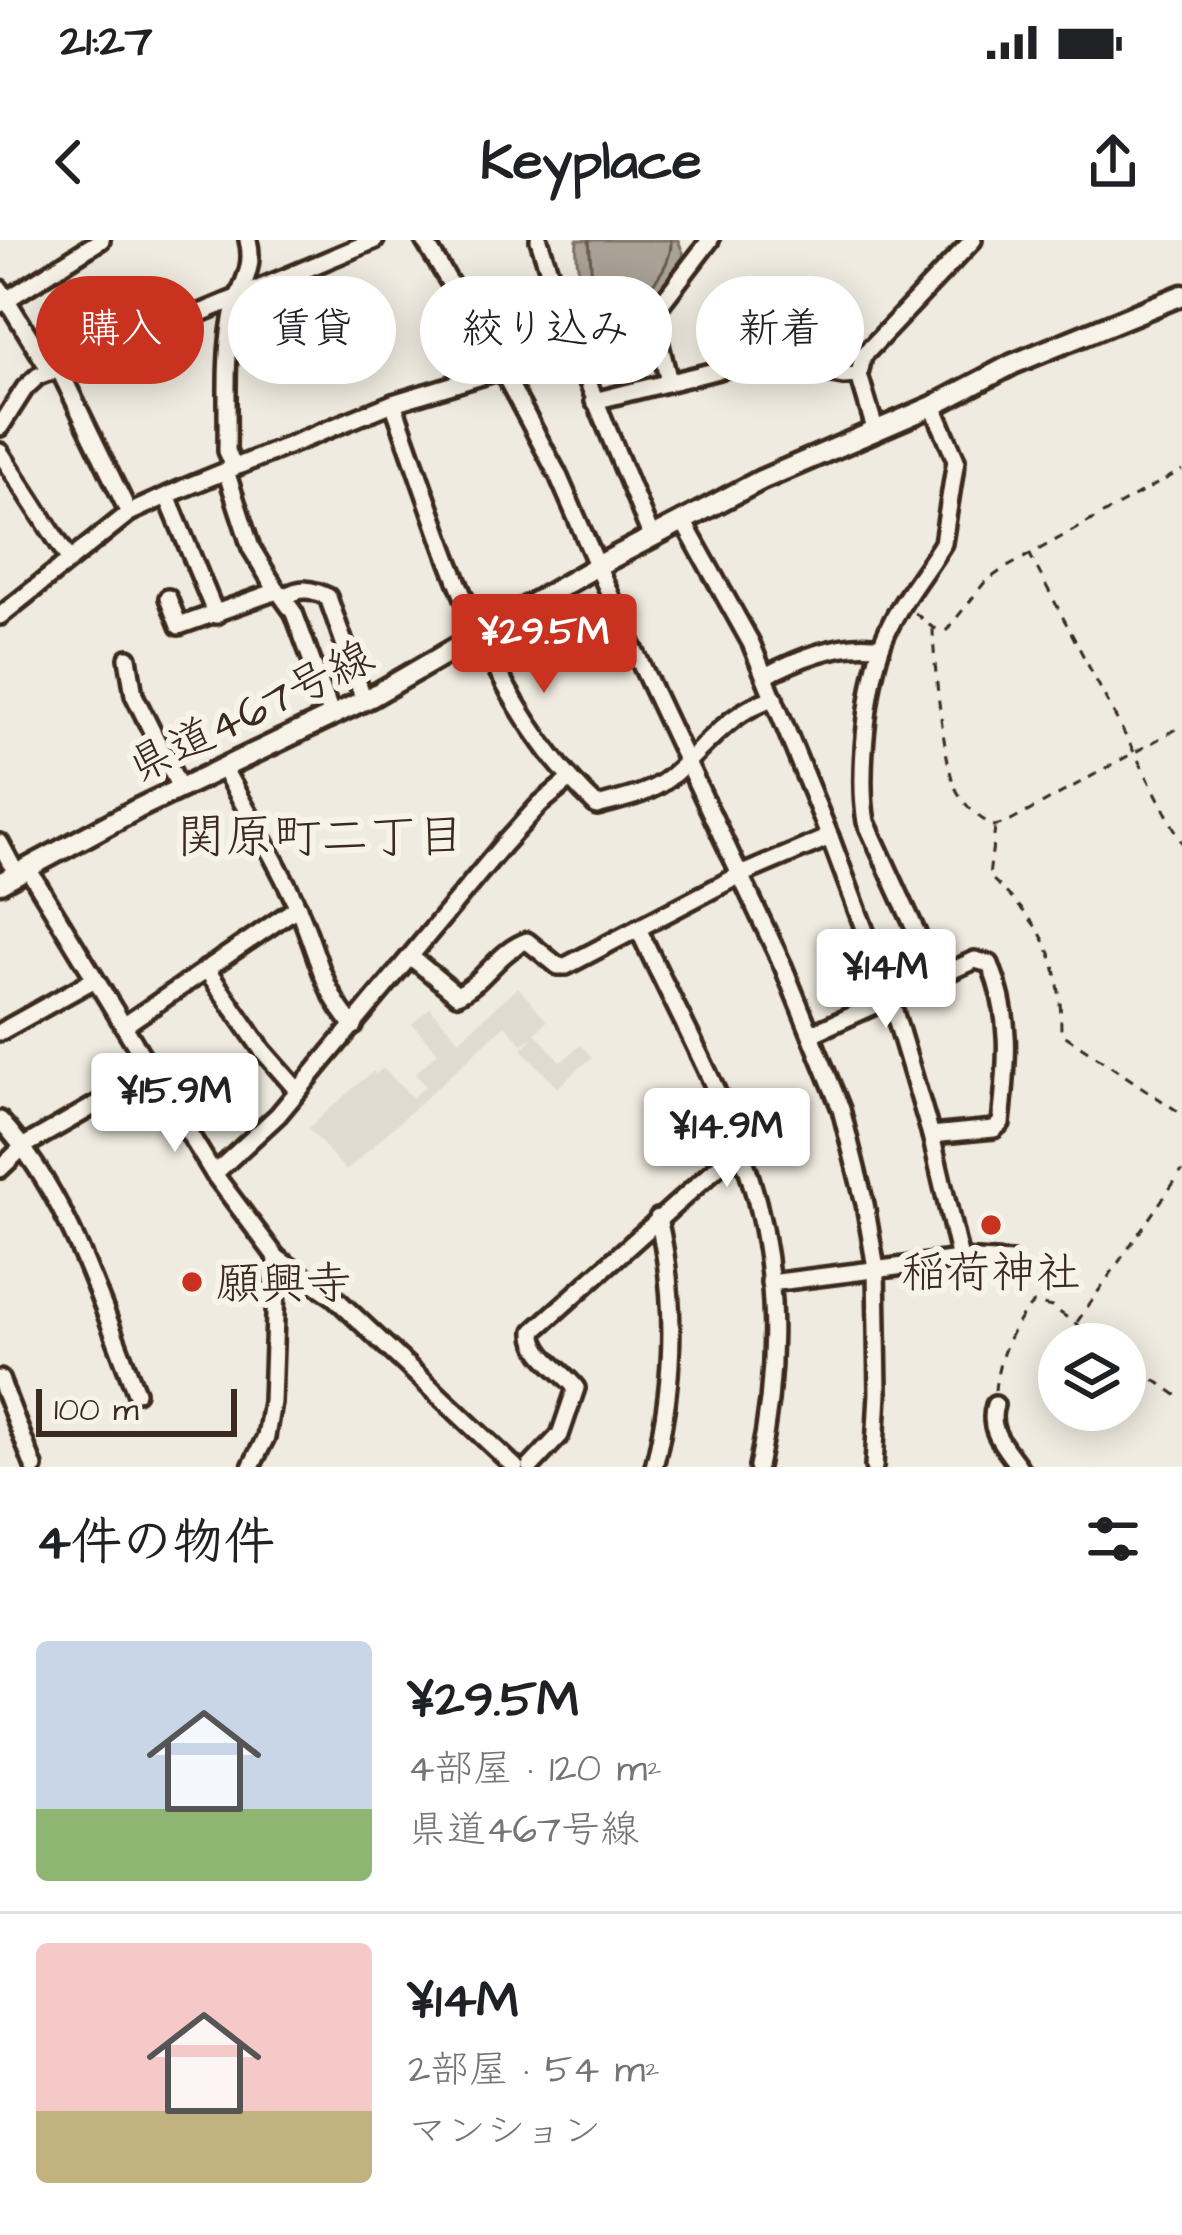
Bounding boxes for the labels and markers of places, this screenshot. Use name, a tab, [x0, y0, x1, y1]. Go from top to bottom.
pin: ¥29.5M	[446, 594, 642, 696]
pin: ¥14M	[815, 929, 957, 1031]
pin: ¥15.9M	[77, 1053, 273, 1155]
pin: ¥14.9M	[629, 1088, 825, 1190]
marker: 稲荷神社	[978, 1212, 1004, 1238]
place label: 稲荷神社	[901, 1243, 1081, 1305]
place label: 願興寺	[216, 1254, 351, 1316]
marker: 願興寺	[179, 1269, 205, 1295]

